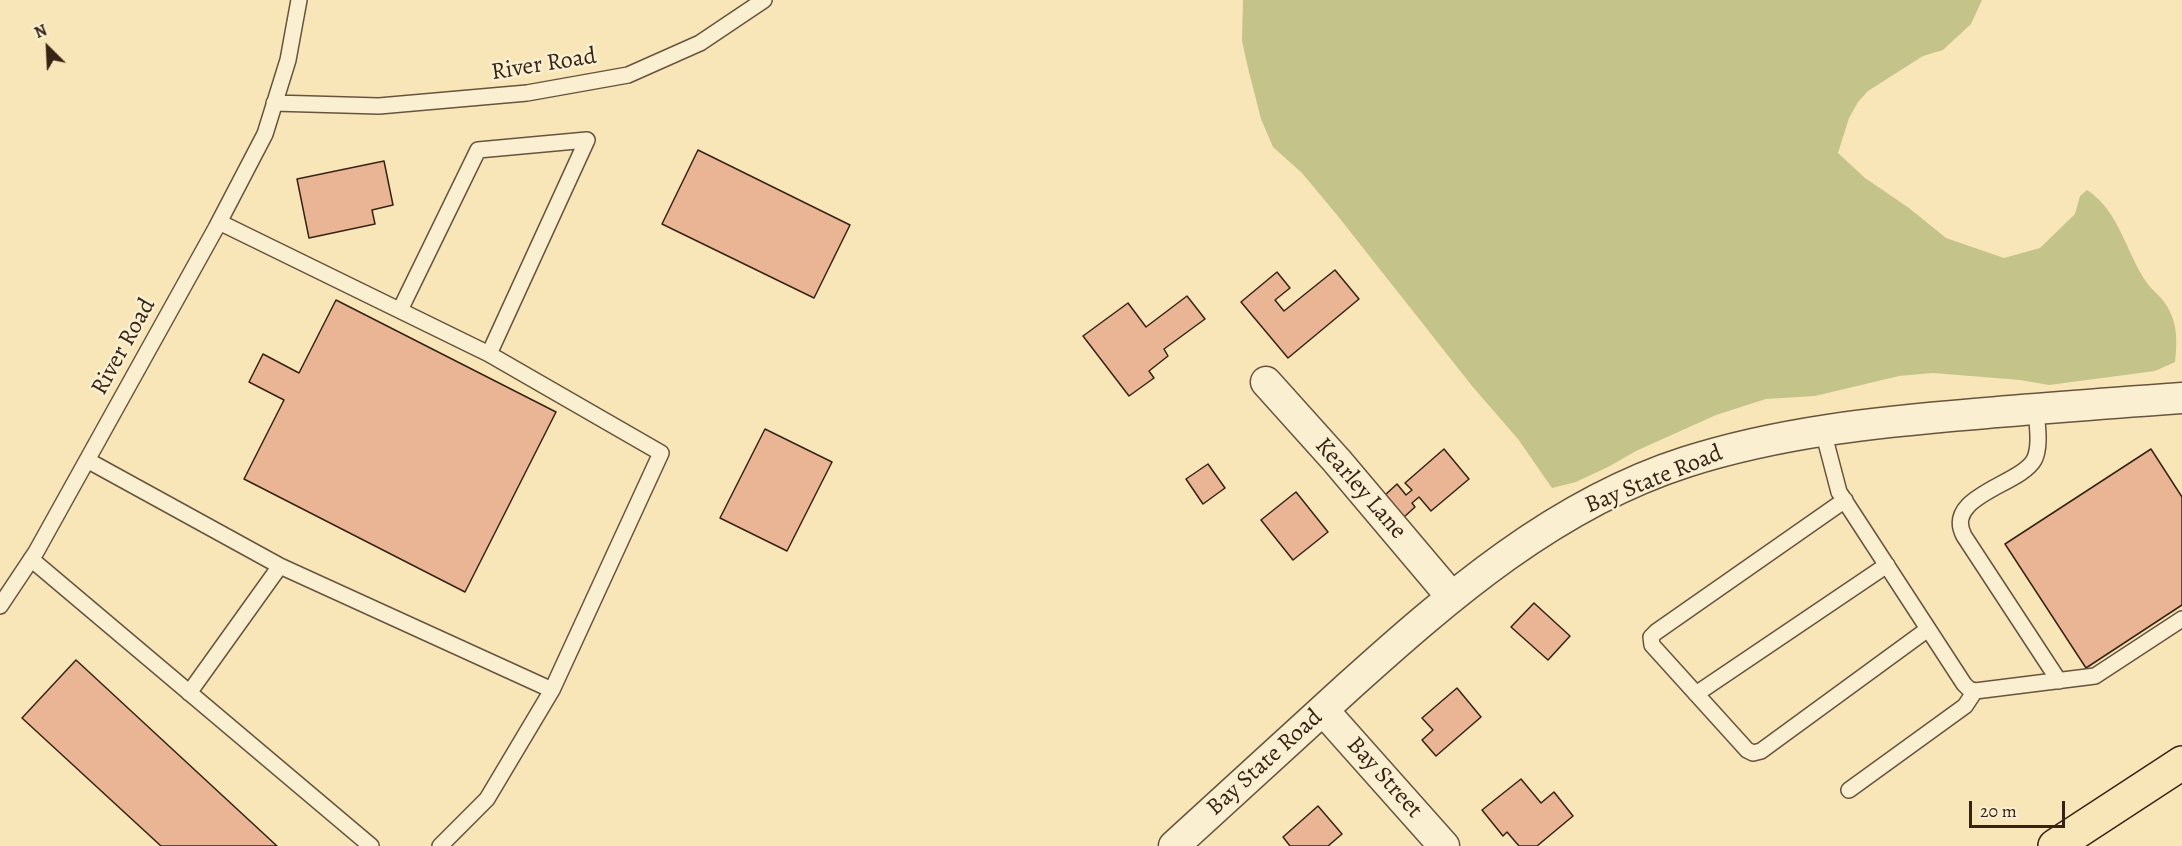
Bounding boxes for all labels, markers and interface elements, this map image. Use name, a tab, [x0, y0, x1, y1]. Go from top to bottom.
north arrow	[18, 18, 78, 78]
text: N	[31, 19, 50, 44]
street label: River Road	[489, 42, 599, 88]
street label: River Road	[86, 294, 162, 400]
street label: Kearley Lane	[1308, 432, 1412, 546]
street label: Bay State Road	[1581, 439, 1727, 521]
street label: Bay State Road	[1201, 704, 1329, 822]
street label: Bay Street	[1340, 731, 1428, 825]
scale bar	[1972, 789, 2068, 827]
text: 20 m	[1980, 799, 2017, 823]

